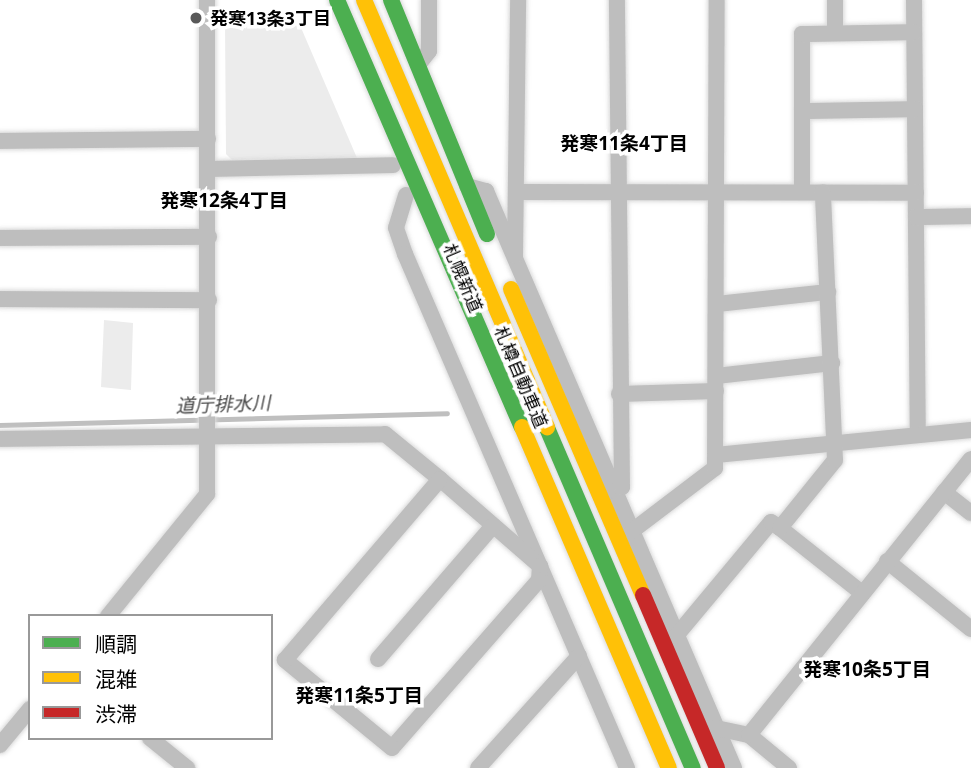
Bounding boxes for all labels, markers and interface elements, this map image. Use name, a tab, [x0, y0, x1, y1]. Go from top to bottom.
place label: 発寒13条3丁目	[210, 7, 331, 29]
marker: 発寒13条3丁目	[188, 10, 204, 26]
district label: 発寒11条4丁目	[560, 133, 688, 155]
district label: 発寒12条4丁目	[160, 190, 288, 212]
street label: 札幌新道	[439, 241, 487, 315]
street label: 札樽自動車道	[490, 323, 552, 431]
water label: 道庁排水川	[175, 392, 271, 418]
legend	[28, 614, 273, 740]
text: 順調	[95, 630, 137, 658]
district label: 発寒10条5丁目	[803, 659, 931, 681]
text: 混雑	[95, 665, 137, 693]
district label: 発寒11条5丁目	[295, 685, 423, 707]
text: 渋滞	[95, 700, 137, 728]

